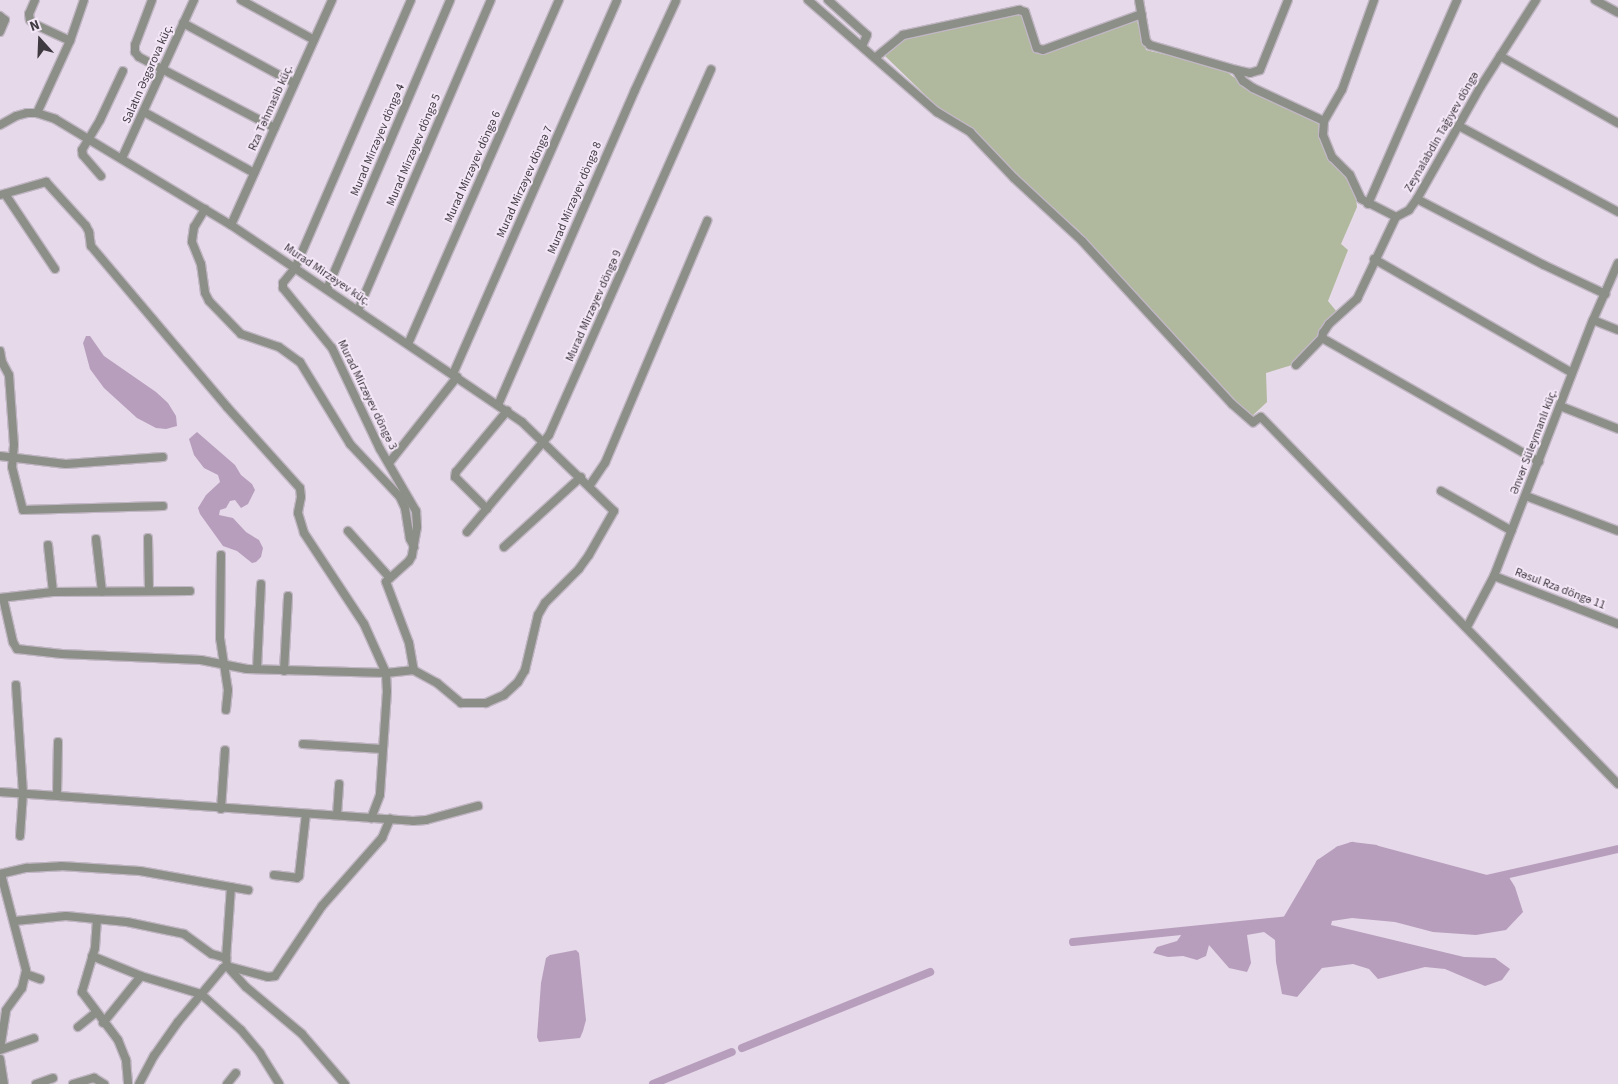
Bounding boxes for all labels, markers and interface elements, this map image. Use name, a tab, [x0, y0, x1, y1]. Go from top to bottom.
north arrow	[15, 15, 65, 65]
text: N	[27, 15, 43, 37]
street label: Salatın Əsgərova küç.	[120, 22, 176, 126]
street label: Rza Təhmasib küç.	[246, 63, 296, 153]
street label: Zeynalabdin Tağıyev döngə	[1402, 69, 1482, 195]
street label: Murad Mirzəyev döngə 4	[348, 82, 408, 198]
street label: Murad Mirzəyev döngə 5	[384, 92, 444, 208]
street label: Murad Mirzəyev döngə 6	[442, 109, 504, 225]
street label: Murad Mirzəyev döngə 7	[494, 124, 556, 240]
street label: Murad Mirzəyev döngə 8	[545, 140, 605, 256]
street label: Murad Mirzəyev küç.	[281, 241, 373, 309]
street label: Murad Mirzəyev döngə 9	[563, 248, 625, 364]
street label: Murad Mirzəyev döngə 3	[334, 338, 400, 452]
street label: Ənvər Süleymanlı küç.	[1507, 387, 1561, 497]
street label: Rəsul Rza döngə 11	[1513, 565, 1607, 613]

